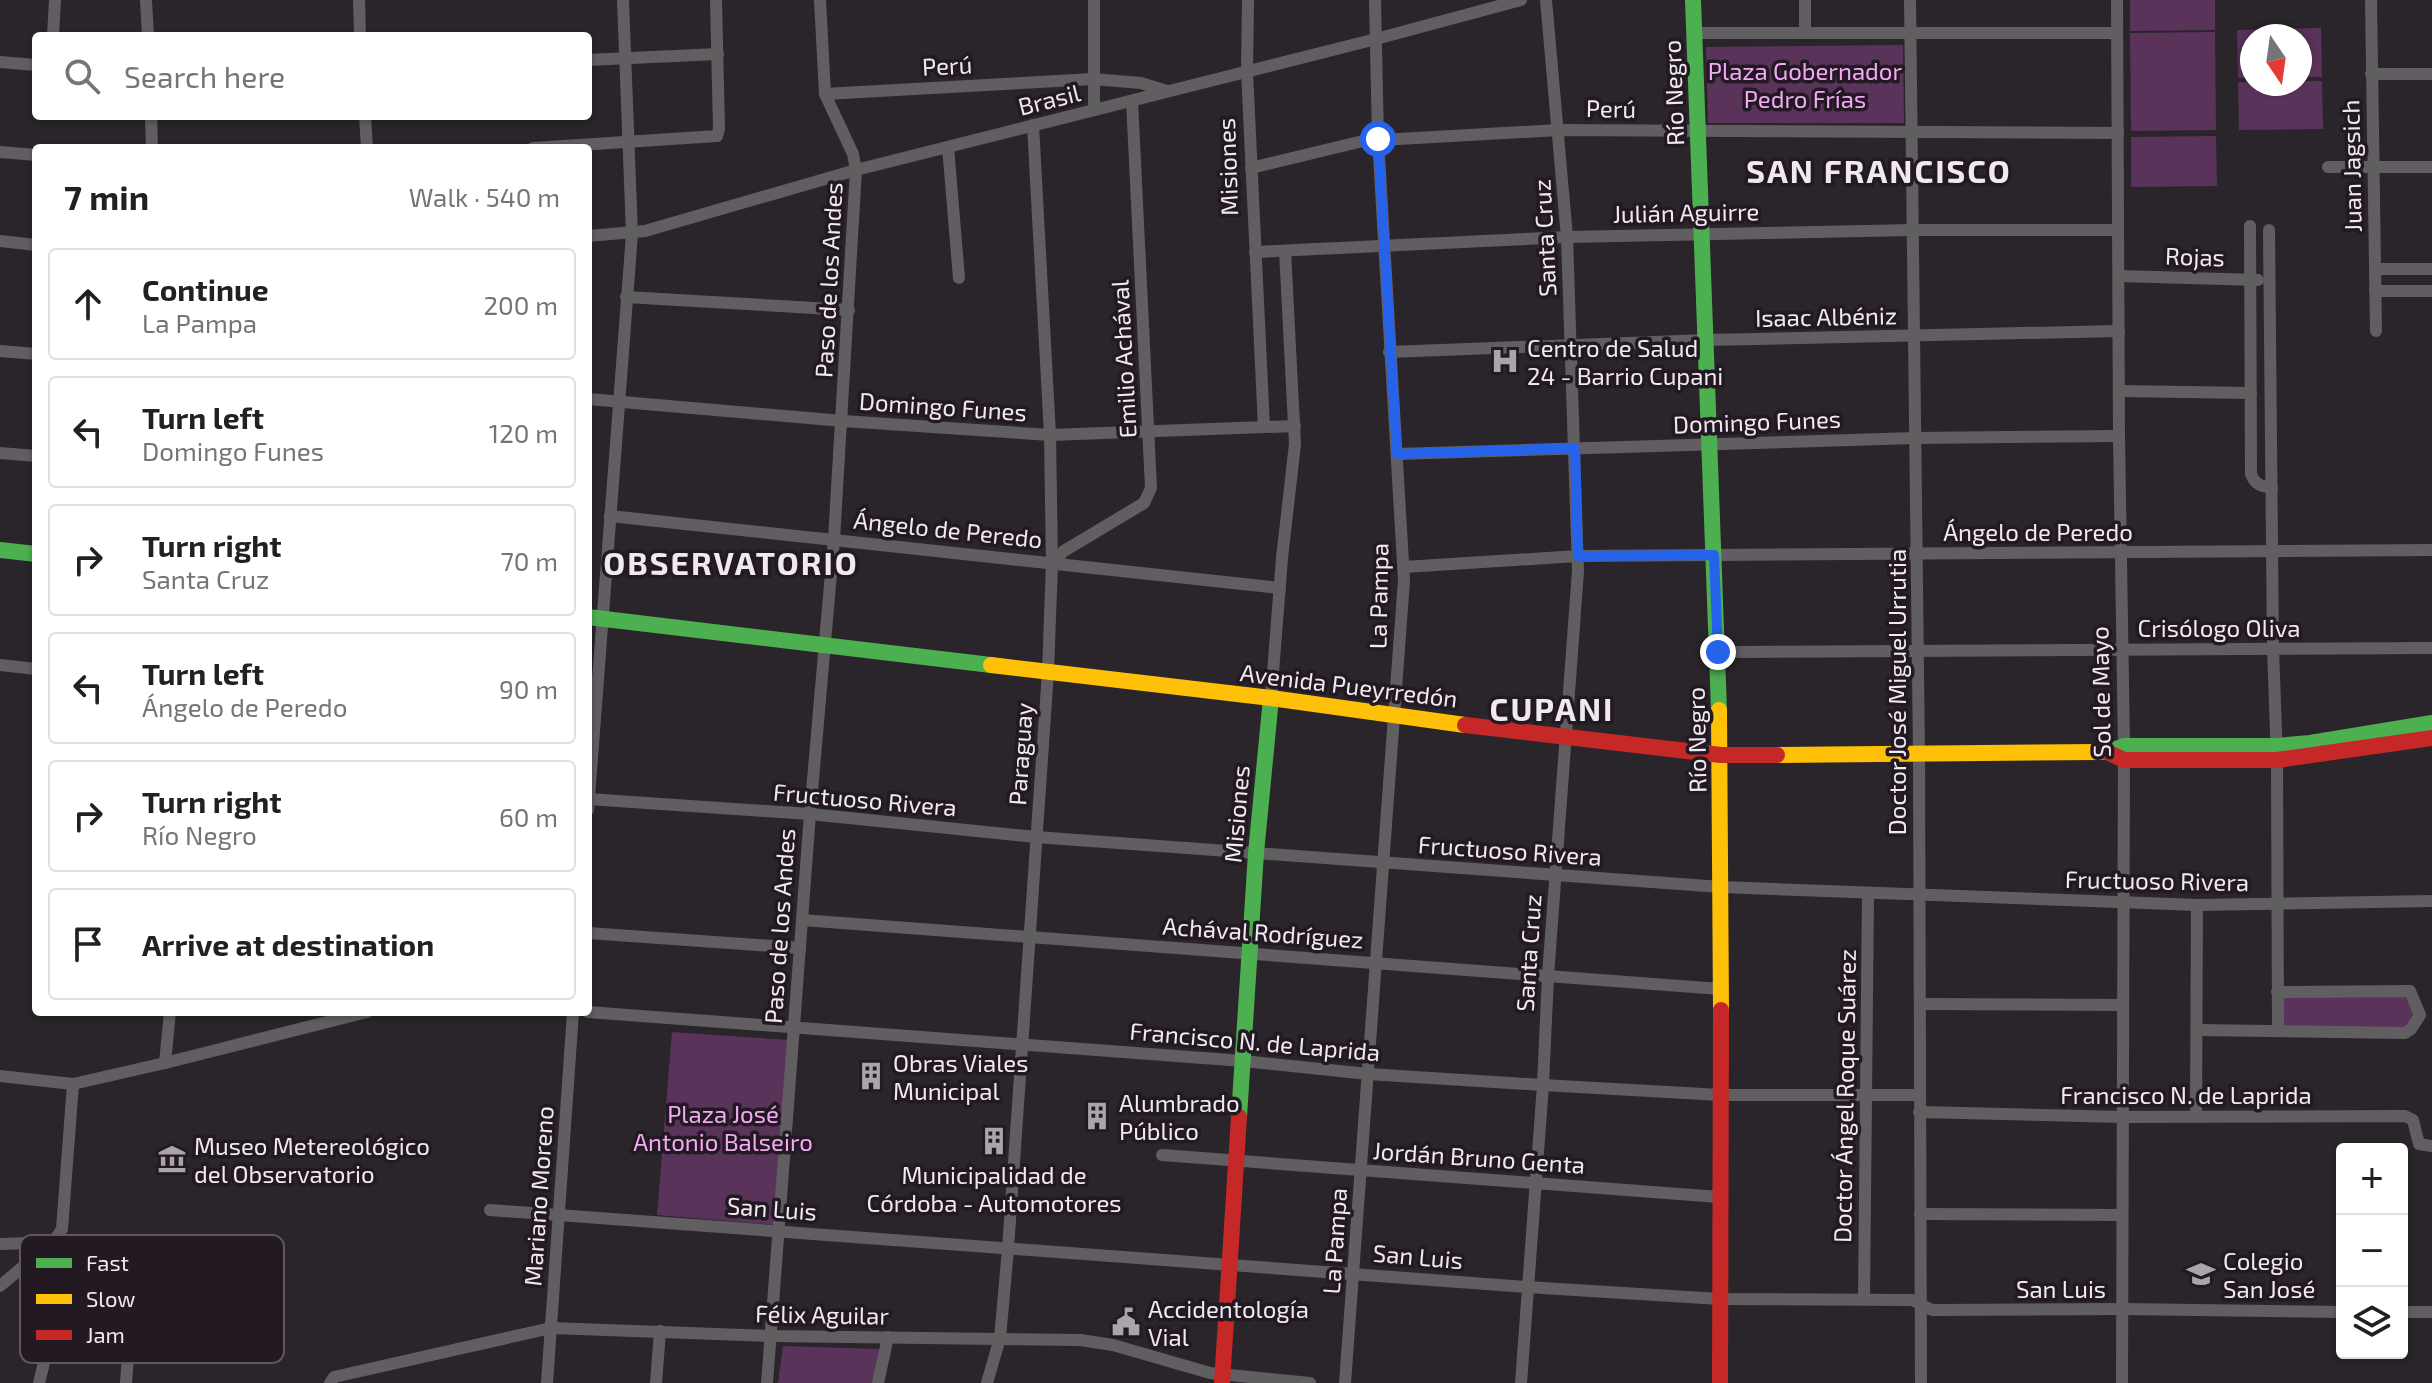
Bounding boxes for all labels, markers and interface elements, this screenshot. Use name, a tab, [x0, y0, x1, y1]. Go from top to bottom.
north arrow	[2240, 24, 2312, 96]
search box	[32, 32, 592, 120]
street label: Río Negro	[1657, 40, 1689, 146]
street label: Perú	[921, 49, 973, 81]
icon: search	[60, 54, 104, 98]
park label: Plaza Gobernador Pedro Frías	[1708, 56, 1902, 113]
text: Search here	[124, 58, 285, 94]
street label: Brasil	[1015, 77, 1083, 121]
street label: Perú	[1586, 93, 1636, 123]
street label: Juan Jagsich	[2335, 100, 2367, 232]
street label: Misiones	[1211, 118, 1243, 216]
route start	[1360, 121, 1396, 157]
district label: SAN FRANCISCO	[1746, 151, 2012, 189]
text: 7 min	[64, 176, 149, 217]
street label: Santa Cruz	[1526, 179, 1562, 297]
text: Walk · 540 m	[409, 181, 560, 212]
street label: Paso de los Andes	[808, 181, 848, 379]
street label: Julián Aguirre	[1612, 196, 1760, 228]
street label: Rojas	[2165, 240, 2225, 272]
text: Continue	[142, 271, 269, 307]
street label: Emilio Achával	[1104, 279, 1142, 439]
icon: ahead	[66, 282, 110, 326]
text: 200 m	[483, 289, 558, 320]
street label: Isaac Albéniz	[1755, 300, 1897, 332]
text: La Pampa	[142, 307, 257, 338]
place label: Centro de Salud 24 - Barrio Cupani	[1527, 333, 1723, 390]
hospital icon: Centro de Salud 24 - Barrio Cupani	[1490, 346, 1520, 376]
street label: Domingo Funes	[858, 386, 1028, 426]
text: Turn left	[142, 399, 264, 435]
street label: Domingo Funes	[1673, 404, 1841, 438]
icon: left	[66, 410, 110, 454]
text: 120 m	[489, 417, 558, 448]
text: Domingo Funes	[142, 435, 324, 466]
street label: Ángelo de Peredo	[852, 505, 1044, 553]
street label: Ángelo de Peredo	[1943, 517, 2133, 546]
text: Turn right	[142, 527, 282, 563]
icon: right	[66, 538, 110, 582]
district label: OBSERVATORIO	[603, 543, 859, 581]
street label: La Pampa	[1363, 543, 1393, 649]
text: 70 m	[500, 545, 558, 576]
street label: Doctor José Miguel Urrutia	[1882, 549, 1911, 835]
text: Santa Cruz	[142, 563, 269, 594]
street label: Crisólogo Oliva	[2137, 613, 2301, 642]
street label: Sol de Mayo	[2084, 626, 2116, 758]
route end	[1700, 634, 1736, 670]
text: Turn left	[142, 655, 264, 691]
street label: Avenida Pueyrredón	[1239, 657, 1459, 713]
icon: left	[66, 666, 110, 710]
text: 90 m	[499, 673, 558, 704]
street label: Río Negro	[1681, 687, 1711, 793]
district label: CUPANI	[1490, 689, 1614, 727]
text: Ángelo de Peredo	[142, 691, 347, 722]
street label: Paraguay	[1002, 701, 1038, 806]
street label: Misiones	[1217, 764, 1255, 864]
street label: Fructuoso Rivera	[772, 777, 958, 821]
text: Turn right	[142, 783, 282, 819]
icon: right	[66, 794, 110, 838]
text: 60 m	[499, 801, 558, 832]
text: Río Negro	[142, 819, 257, 850]
street label: Paso de los Andes	[758, 827, 800, 1025]
street label: Fructuoso Rivera	[1417, 829, 1603, 871]
street label: Fructuoso Rivera	[2065, 864, 2249, 896]
street label: Santa Cruz	[1509, 893, 1547, 1013]
street label: Achával Rodríguez	[1162, 911, 1364, 953]
icon: arrive	[66, 922, 110, 966]
text: Arrive at destination	[142, 926, 434, 962]
street label: Doctor Ángel Roque Suárez	[1827, 949, 1861, 1243]
street label: Francisco N. de Laprida	[1129, 1016, 1381, 1066]
place label: Obras Viales Municipal	[893, 1048, 1028, 1105]
building icon: Obras Viales Municipal	[856, 1061, 886, 1091]
street label: Francisco N. de Laprida	[2060, 1080, 2312, 1109]
place label: Alumbrado Público	[1119, 1088, 1240, 1145]
park label: Plaza José Antonio Balseiro	[633, 1099, 813, 1156]
building icon: Alumbrado Público	[1082, 1101, 1112, 1131]
street label: Mariano Moreno	[517, 1105, 559, 1287]
building icon: Municipalidad de Córdoba - Automotores	[979, 1126, 1009, 1156]
place label: Museo Metereológico del Observatorio	[194, 1131, 430, 1188]
street label: Jordán Bruno Genta	[1372, 1135, 1586, 1179]
map controls	[2336, 1143, 2408, 1359]
button: +	[2336, 1143, 2408, 1215]
museum icon: Museo Metereológico del Observatorio	[157, 1144, 187, 1174]
place label: Municipalidad de Córdoba - Automotores	[866, 1160, 1122, 1217]
street label: La Pampa	[1316, 1187, 1352, 1295]
street label: San Luis	[726, 1190, 818, 1226]
button: −	[2336, 1215, 2408, 1287]
legend	[20, 1235, 284, 1363]
street label: San Luis	[1372, 1238, 1464, 1274]
place label: Colegio San José	[2223, 1246, 2315, 1303]
text: Fast	[86, 1249, 129, 1275]
school or university icon: Colegio San José	[2186, 1259, 2216, 1289]
street label: San Luis	[2016, 1274, 2106, 1303]
text: Slow	[86, 1285, 135, 1311]
button: layers	[2336, 1287, 2408, 1359]
place label: Accidentología Vial	[1148, 1294, 1309, 1351]
street label: Félix Aguilar	[755, 1298, 890, 1330]
public building icon: Accidentología Vial	[1111, 1307, 1141, 1337]
text: Jam	[86, 1321, 125, 1347]

